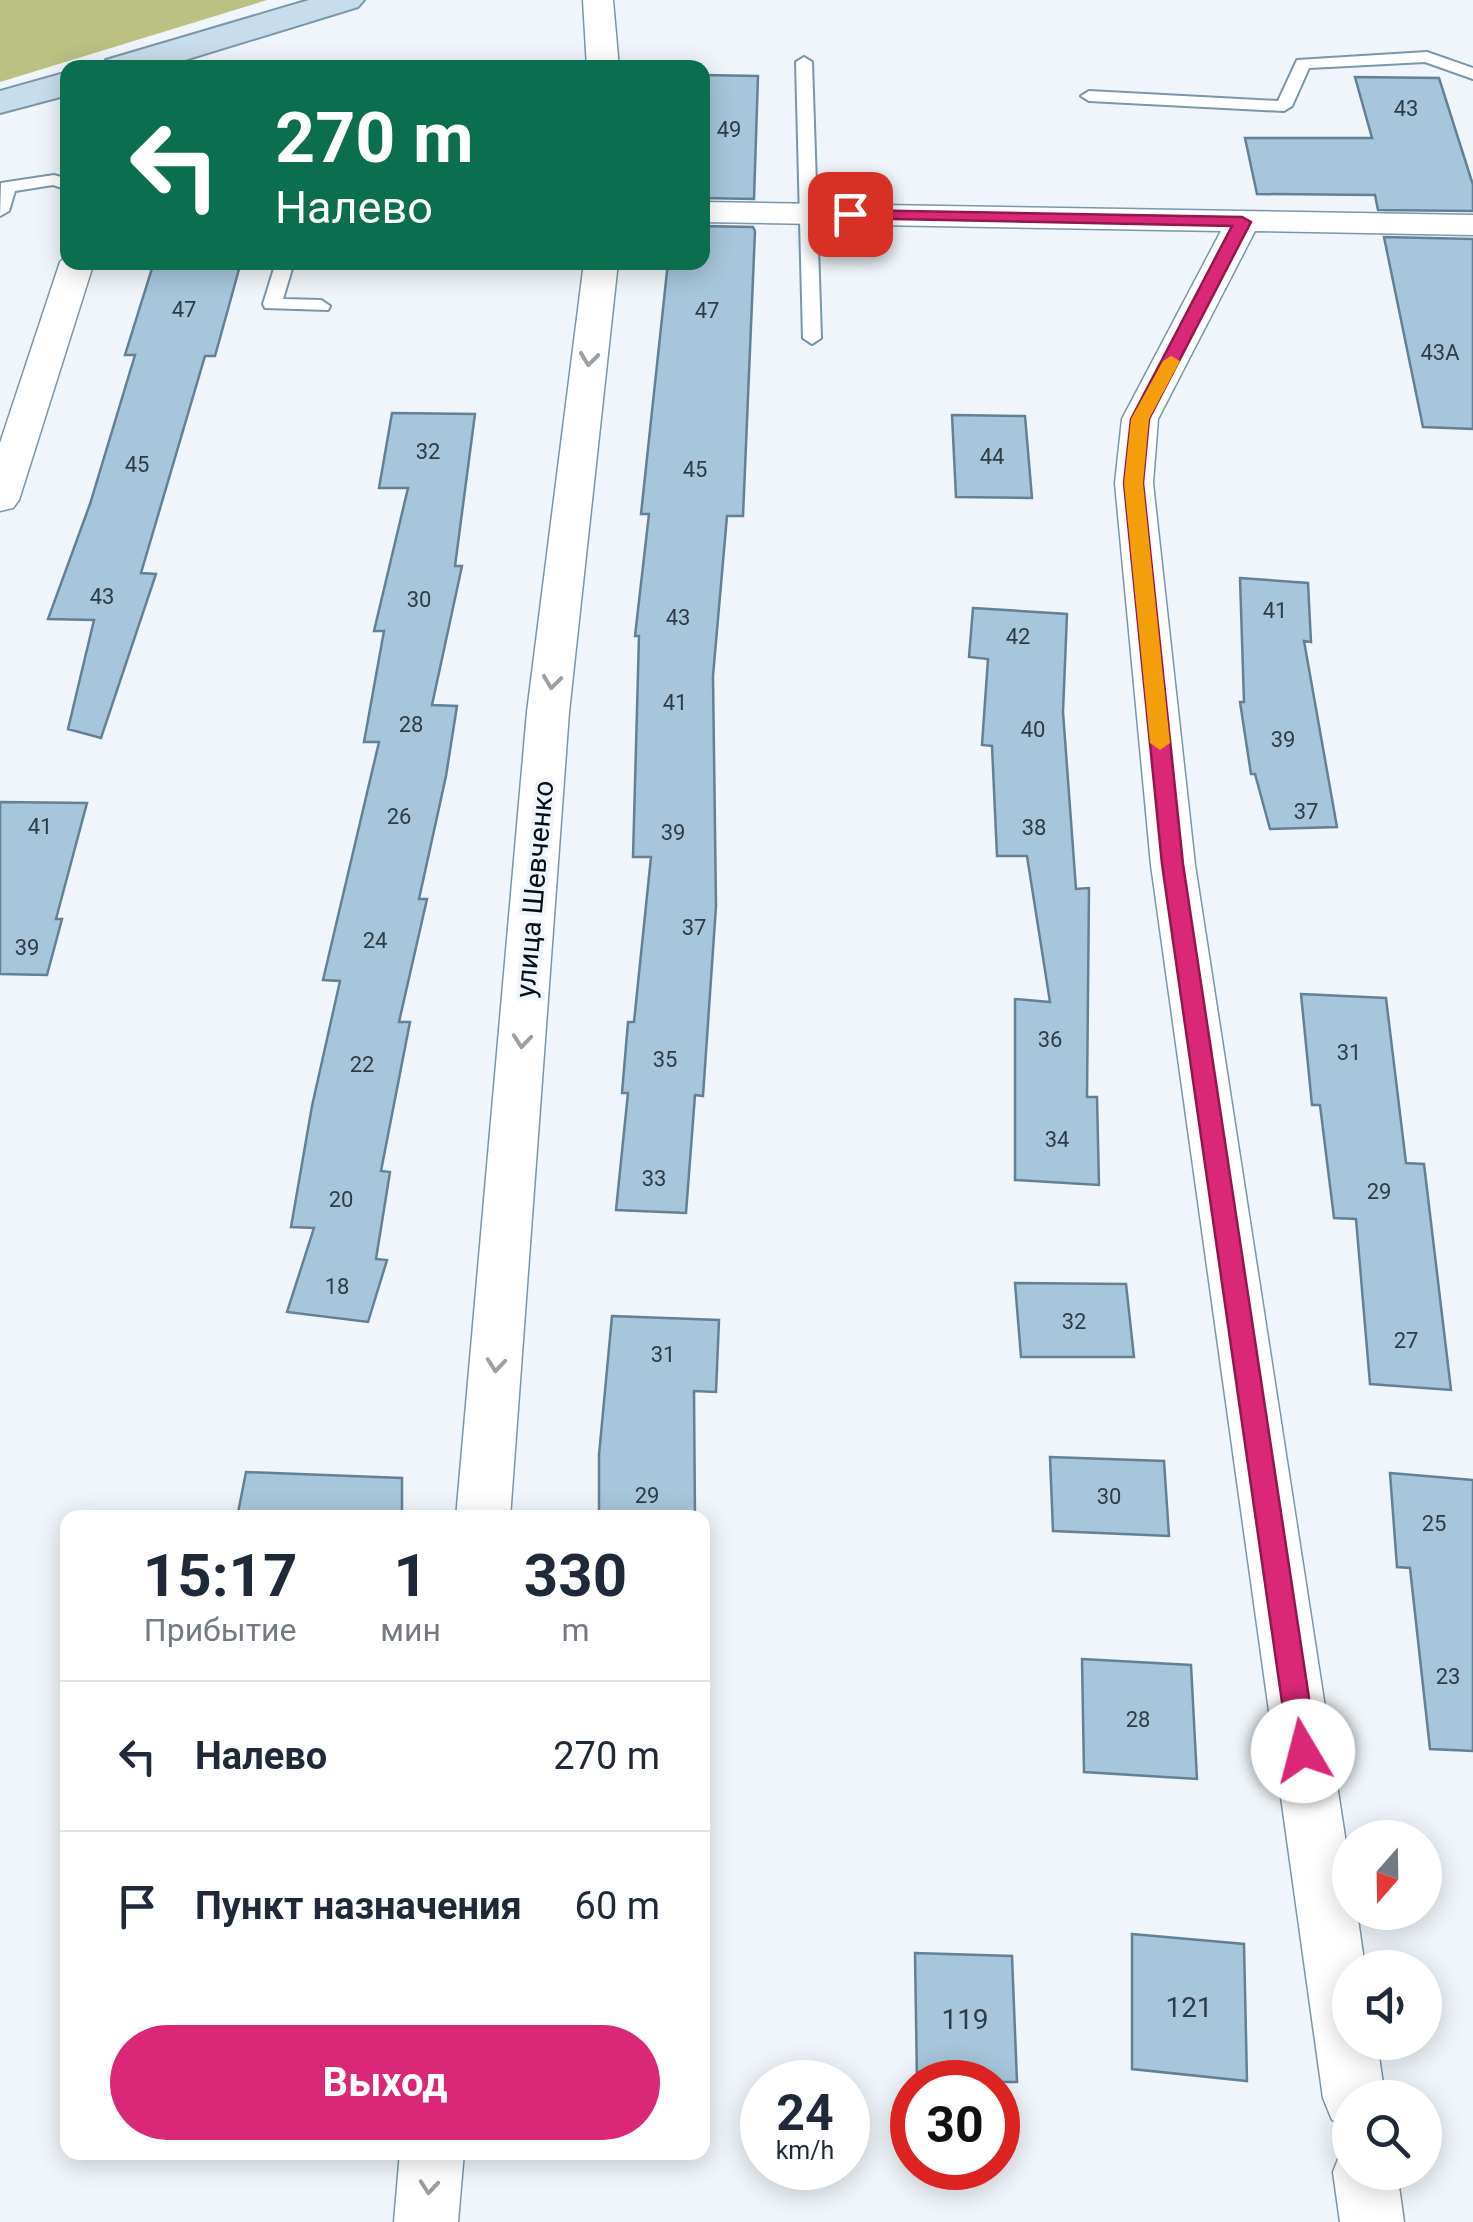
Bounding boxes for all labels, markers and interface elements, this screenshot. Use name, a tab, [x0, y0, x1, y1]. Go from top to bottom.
house number: 43	[1394, 96, 1418, 121]
text: 270 m	[275, 97, 474, 179]
icon: left	[110, 100, 240, 230]
house number: 49	[717, 117, 741, 142]
pin	[808, 172, 893, 257]
text: Налево	[275, 181, 433, 234]
icon: arrive	[823, 187, 878, 242]
house number: 47	[172, 297, 196, 322]
house number: 47	[695, 298, 719, 323]
house number: 43А	[1420, 340, 1460, 365]
one-way arrow	[579, 352, 600, 368]
house number: 32	[416, 439, 440, 464]
house number: 44	[980, 444, 1004, 469]
house number: 45	[125, 452, 149, 477]
house number: 45	[683, 457, 707, 482]
house number: 43	[90, 584, 114, 609]
house number: 30	[407, 587, 431, 612]
house number: 41	[1263, 598, 1287, 623]
house number: 43	[666, 605, 690, 630]
house number: 42	[1006, 624, 1030, 649]
one-way arrow	[542, 675, 563, 691]
house number: 41	[663, 690, 687, 715]
house number: 28	[399, 712, 423, 737]
house number: 40	[1021, 717, 1045, 742]
house number: 39	[1271, 727, 1295, 752]
street label: улица Шевченко	[509, 779, 560, 999]
house number: 37	[1294, 799, 1318, 824]
house number: 26	[387, 804, 411, 829]
house number: 41	[28, 814, 52, 839]
house number: 38	[1022, 815, 1046, 840]
house number: 39	[661, 820, 685, 845]
house number: 37	[682, 915, 706, 940]
house number: 24	[363, 928, 387, 953]
house number: 39	[15, 935, 39, 960]
house number: 36	[1038, 1027, 1062, 1052]
one-way arrow	[511, 1033, 533, 1049]
house number: 31	[1337, 1040, 1361, 1065]
house number: 35	[653, 1047, 677, 1072]
house number: 22	[350, 1052, 374, 1077]
house number: 34	[1045, 1127, 1069, 1152]
house number: 33	[642, 1166, 666, 1191]
house number: 29	[1367, 1179, 1391, 1204]
house number: 20	[329, 1187, 353, 1212]
house number: 18	[325, 1274, 349, 1299]
house number: 32	[1062, 1309, 1086, 1334]
house number: 27	[1394, 1328, 1418, 1353]
house number: 31	[651, 1342, 675, 1367]
one-way arrow	[485, 1357, 507, 1373]
house number: 29	[635, 1483, 659, 1508]
house number: 30	[1097, 1484, 1121, 1509]
house number: 25	[1422, 1511, 1446, 1536]
text: 15:17	[143, 1540, 297, 1611]
text: 1	[393, 1540, 428, 1611]
text: 330	[524, 1540, 627, 1611]
text: Прибытие	[144, 1611, 296, 1649]
text: мин	[380, 1611, 441, 1649]
text: m	[561, 1611, 590, 1649]
house number: 23	[1436, 1664, 1460, 1689]
position arrow	[1251, 1699, 1355, 1803]
house number: 28	[1126, 1707, 1150, 1732]
icon: left	[110, 1729, 165, 1784]
text: Налево	[195, 1734, 327, 1778]
text: 270 m	[553, 1734, 660, 1778]
north arrow	[1332, 1820, 1442, 1930]
map controls	[1332, 1820, 1442, 2190]
icon: arrive	[110, 1879, 165, 1934]
text: Пункт назначения	[195, 1884, 522, 1928]
text: 60 m	[575, 1884, 660, 1928]
button: sound	[1332, 1950, 1442, 2060]
house number: 121	[1165, 1991, 1213, 2024]
house number: 119	[941, 2003, 989, 2036]
button: Выход	[110, 2025, 660, 2140]
speed limit sign: 30	[890, 2060, 1020, 2190]
button: search	[1332, 2080, 1442, 2190]
text: 24	[776, 2084, 834, 2142]
text: km/h	[776, 2136, 834, 2165]
one-way arrow	[418, 2180, 440, 2196]

